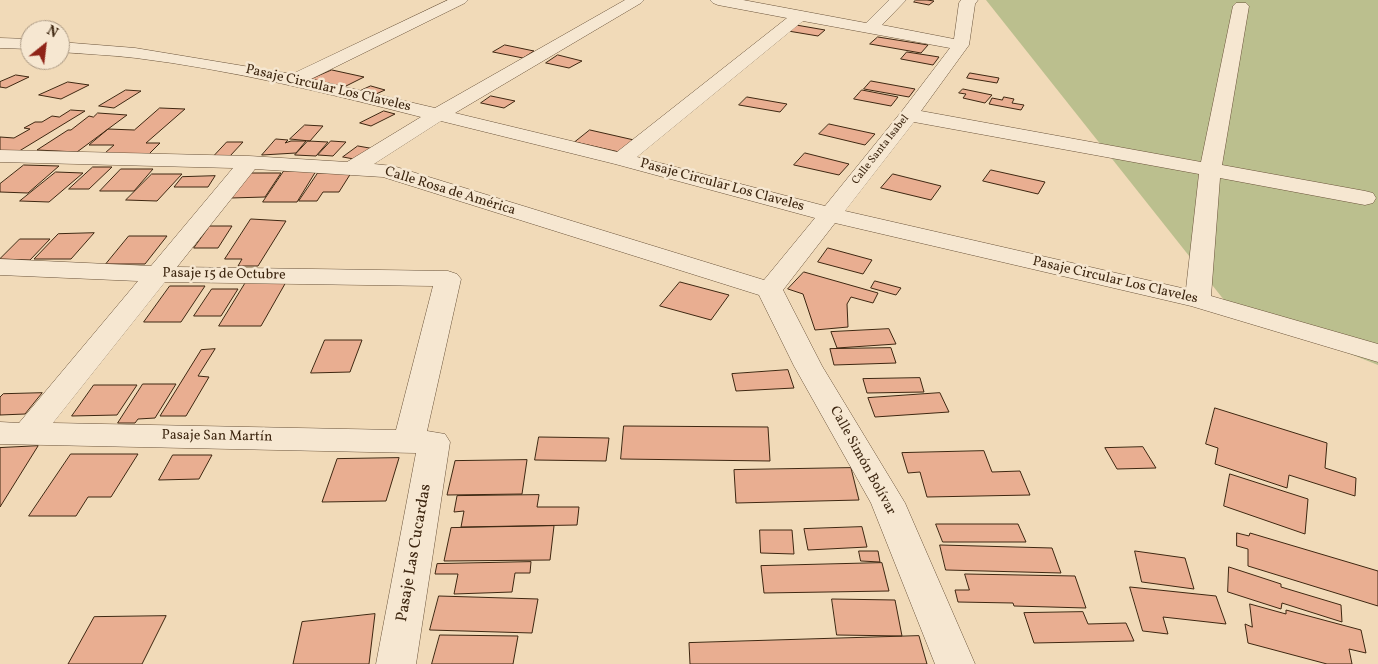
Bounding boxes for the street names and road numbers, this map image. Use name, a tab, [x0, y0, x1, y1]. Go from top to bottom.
street label: Pasaje Circular Los Claveles	[244, 62, 412, 116]
street label: Calle Santa Isabel	[850, 112, 912, 188]
street label: Pasaje Circular Los Claveles	[638, 156, 806, 216]
street label: Calle Rosa de América	[383, 164, 517, 220]
street label: Pasaje Circular Los Claveles	[1031, 254, 1199, 308]
street label: Pasaje 15 de Octubre	[162, 266, 286, 284]
street label: Calle Simón Bolívar	[825, 404, 899, 518]
street label: Pasaje San Martín	[162, 428, 272, 446]
street label: Pasaje Las Cucardas	[393, 483, 437, 623]

